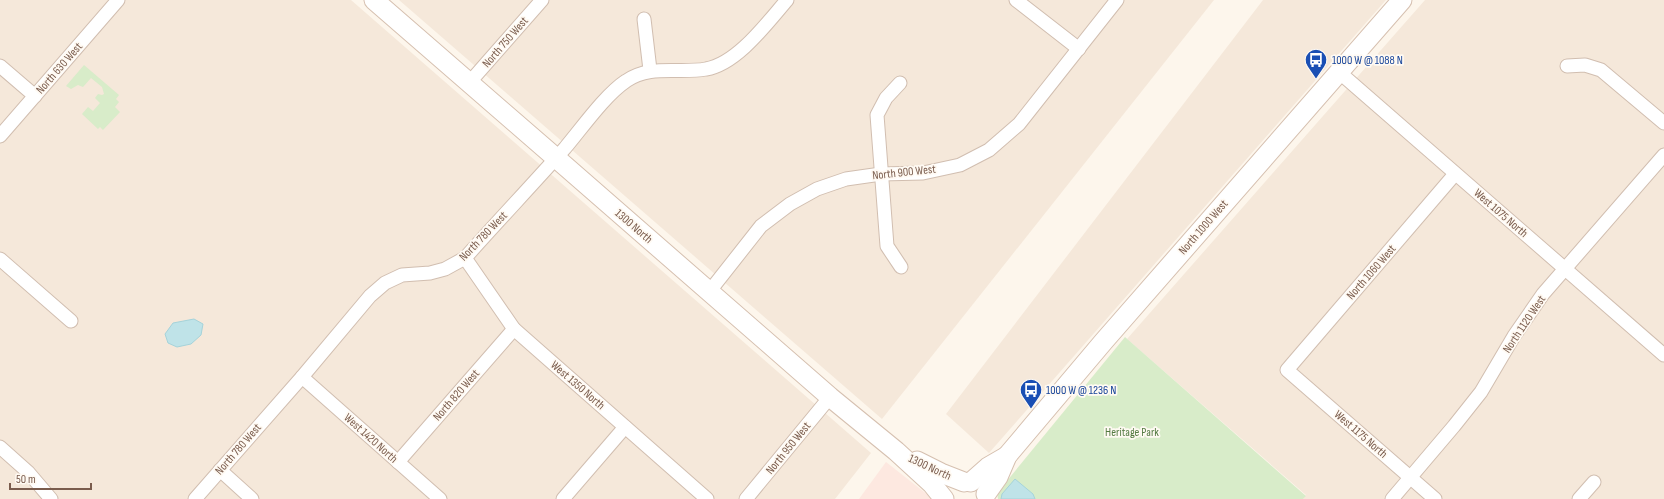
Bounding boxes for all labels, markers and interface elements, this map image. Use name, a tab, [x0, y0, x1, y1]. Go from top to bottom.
street label: North 750 West	[479, 14, 532, 71]
street label: North 630 West	[33, 39, 86, 97]
bus stop icon: 1000 W @ 1088 N	[1303, 47, 1329, 80]
place label: 1000 W @ 1088 N	[1332, 53, 1403, 68]
street label: North 900 West	[872, 162, 937, 183]
street label: West 1075 North	[1471, 186, 1531, 241]
street label: North 1000 West	[1175, 197, 1232, 258]
street label: 1300 North	[612, 206, 656, 247]
street label: North 780 West	[456, 208, 511, 264]
street label: North 1060 West	[1343, 242, 1400, 303]
street label: North 1120 West	[1500, 292, 1549, 356]
street label: West 1350 North	[547, 358, 608, 413]
street label: North 820 West	[430, 366, 483, 424]
bus stop icon: 1000 W @ 1236 N	[1018, 377, 1044, 410]
place label: 1000 W @ 1236 N	[1046, 383, 1116, 398]
street label: West 1175 North	[1331, 407, 1390, 462]
street label: West 1420 North	[341, 410, 401, 466]
street label: North 950 West	[763, 419, 814, 478]
street label: North 780 West	[212, 420, 265, 478]
park label: Heritage Park	[1105, 425, 1159, 440]
street label: 1300 North	[906, 451, 953, 484]
scale bar	[10, 465, 91, 491]
text: 50 m	[16, 472, 36, 487]

